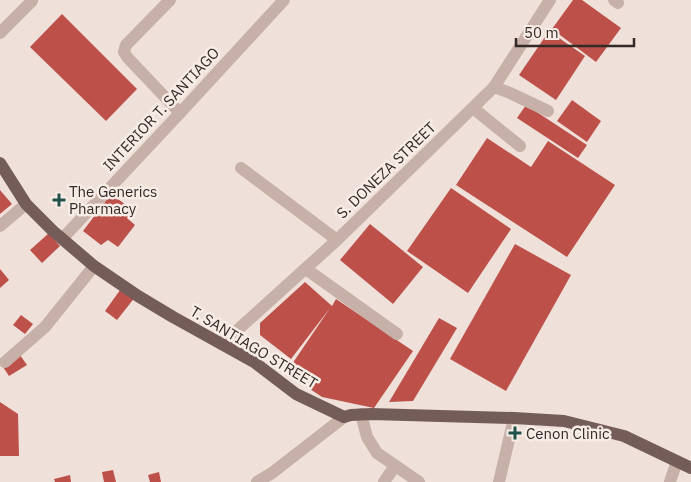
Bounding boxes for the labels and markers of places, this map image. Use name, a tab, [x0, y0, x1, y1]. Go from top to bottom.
place label: The Generics Pharmacy	[69, 182, 157, 218]
marker: The Generics Pharmacy	[53, 194, 65, 206]
place label: Cenon Clinic	[526, 424, 610, 443]
marker: Cenon Clinic	[508, 426, 522, 440]

